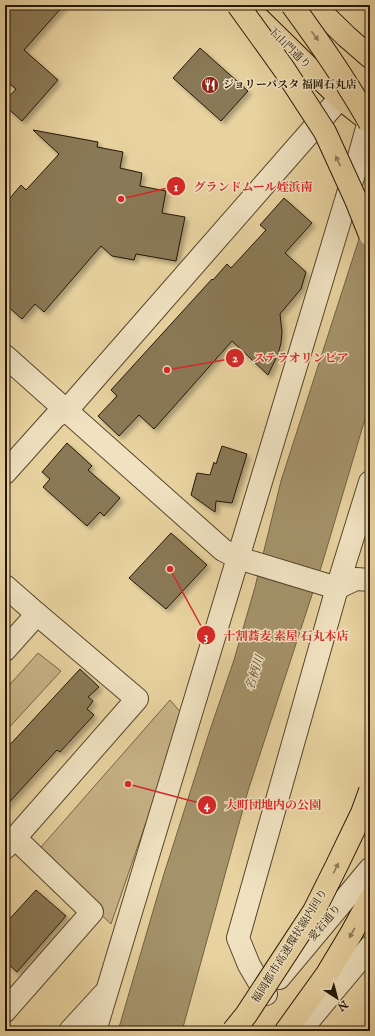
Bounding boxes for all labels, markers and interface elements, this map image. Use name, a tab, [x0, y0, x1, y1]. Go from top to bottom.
street label: 下山門通り	[264, 24, 314, 72]
one-way arrow	[311, 31, 320, 42]
restaurant icon: ジョリーパスタ 福岡石丸店	[200, 75, 220, 95]
place label: ジョリーパスタ 福岡石丸店	[223, 78, 357, 92]
one-way arrow	[335, 155, 341, 166]
callout: グランドムール姪浜南	[166, 174, 321, 198]
text: 1	[174, 180, 179, 195]
text: グランドムール姪浜南	[193, 180, 313, 195]
callout: ステラオリンピア	[225, 346, 357, 370]
text: 2	[232, 351, 238, 366]
text: ステラオリンピア	[253, 351, 349, 366]
callout: 十割蕎麦 素屋 石丸本店	[196, 623, 357, 647]
text: 3	[204, 629, 208, 644]
text: 十割蕎麦 素屋 石丸本店	[223, 629, 349, 644]
water label: 名柄川	[243, 652, 268, 692]
callout: 大町団地内の公園	[197, 793, 329, 817]
text: 4	[204, 798, 211, 813]
text: 大町団地内の公園	[225, 798, 321, 813]
one-way arrow	[333, 862, 339, 873]
street label: 福岡都市高速環状線内回り	[249, 886, 331, 1006]
street label: 愛宕通り	[305, 902, 345, 944]
one-way arrow	[348, 927, 355, 939]
north arrow	[317, 978, 357, 1018]
text: N	[334, 996, 351, 1014]

